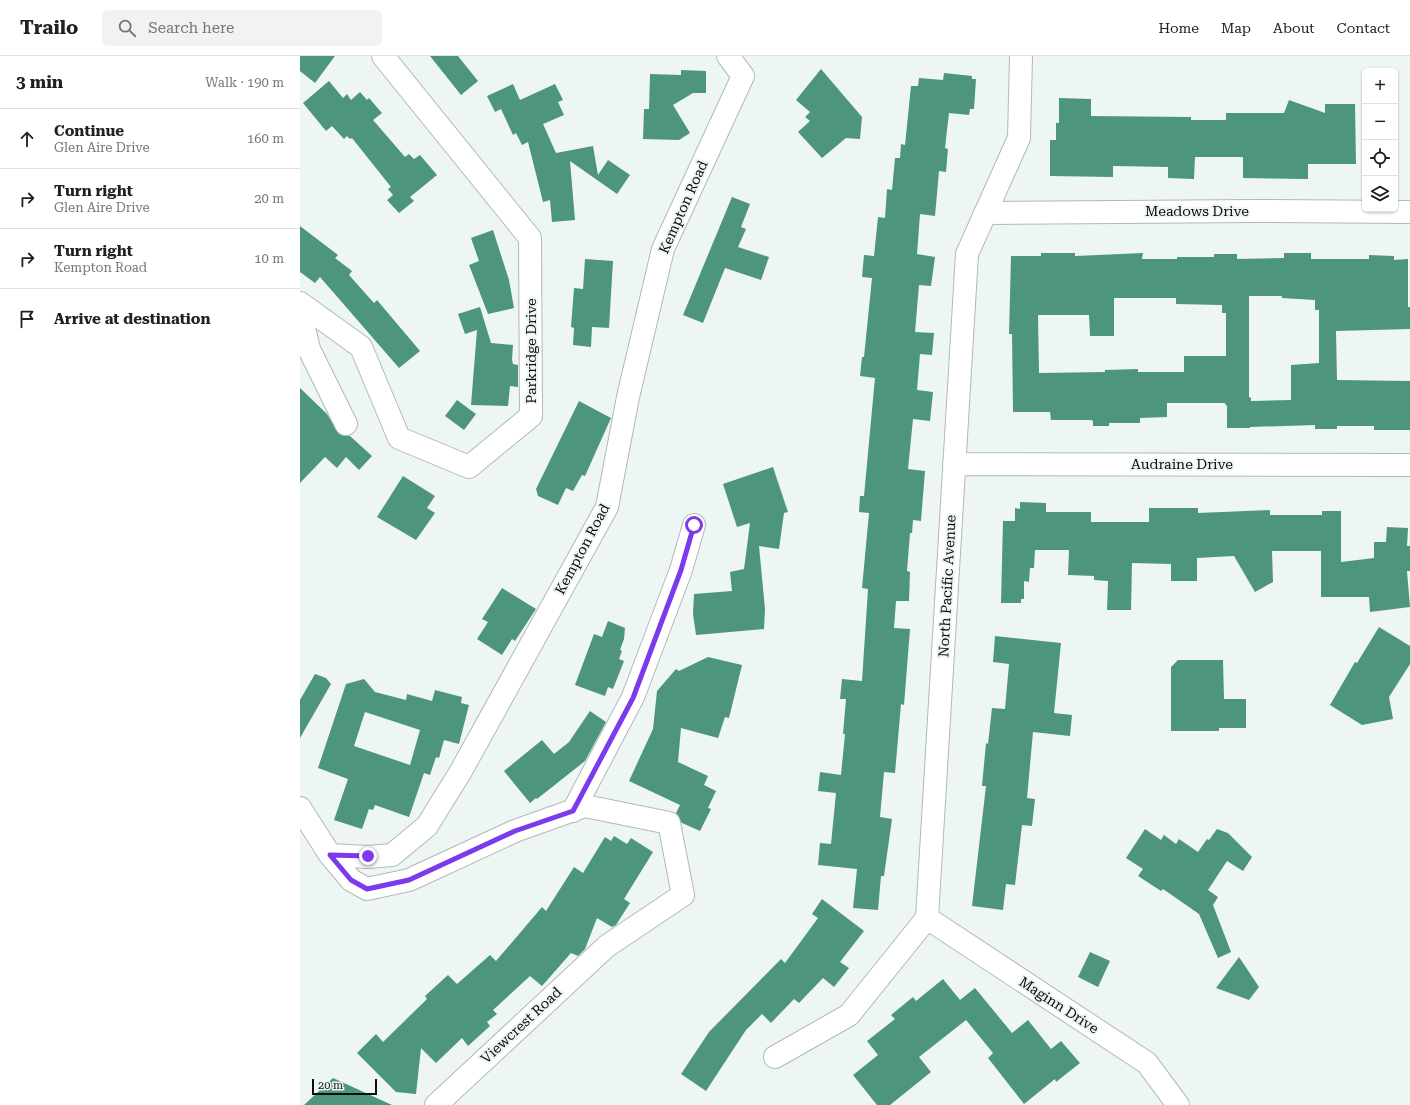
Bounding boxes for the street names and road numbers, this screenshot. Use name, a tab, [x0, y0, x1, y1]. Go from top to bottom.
street label: Kempton Road	[655, 158, 711, 256]
street label: Meadows Drive	[1145, 203, 1249, 219]
street label: Parkridge Drive	[523, 298, 539, 404]
street label: Audraine Drive	[1131, 456, 1233, 472]
street label: Kempton Road	[551, 501, 613, 597]
street label: North Pacific Avenue	[935, 514, 959, 658]
street label: Maginn Drive	[1016, 973, 1102, 1037]
street label: Viewcrest Road	[477, 984, 565, 1066]

